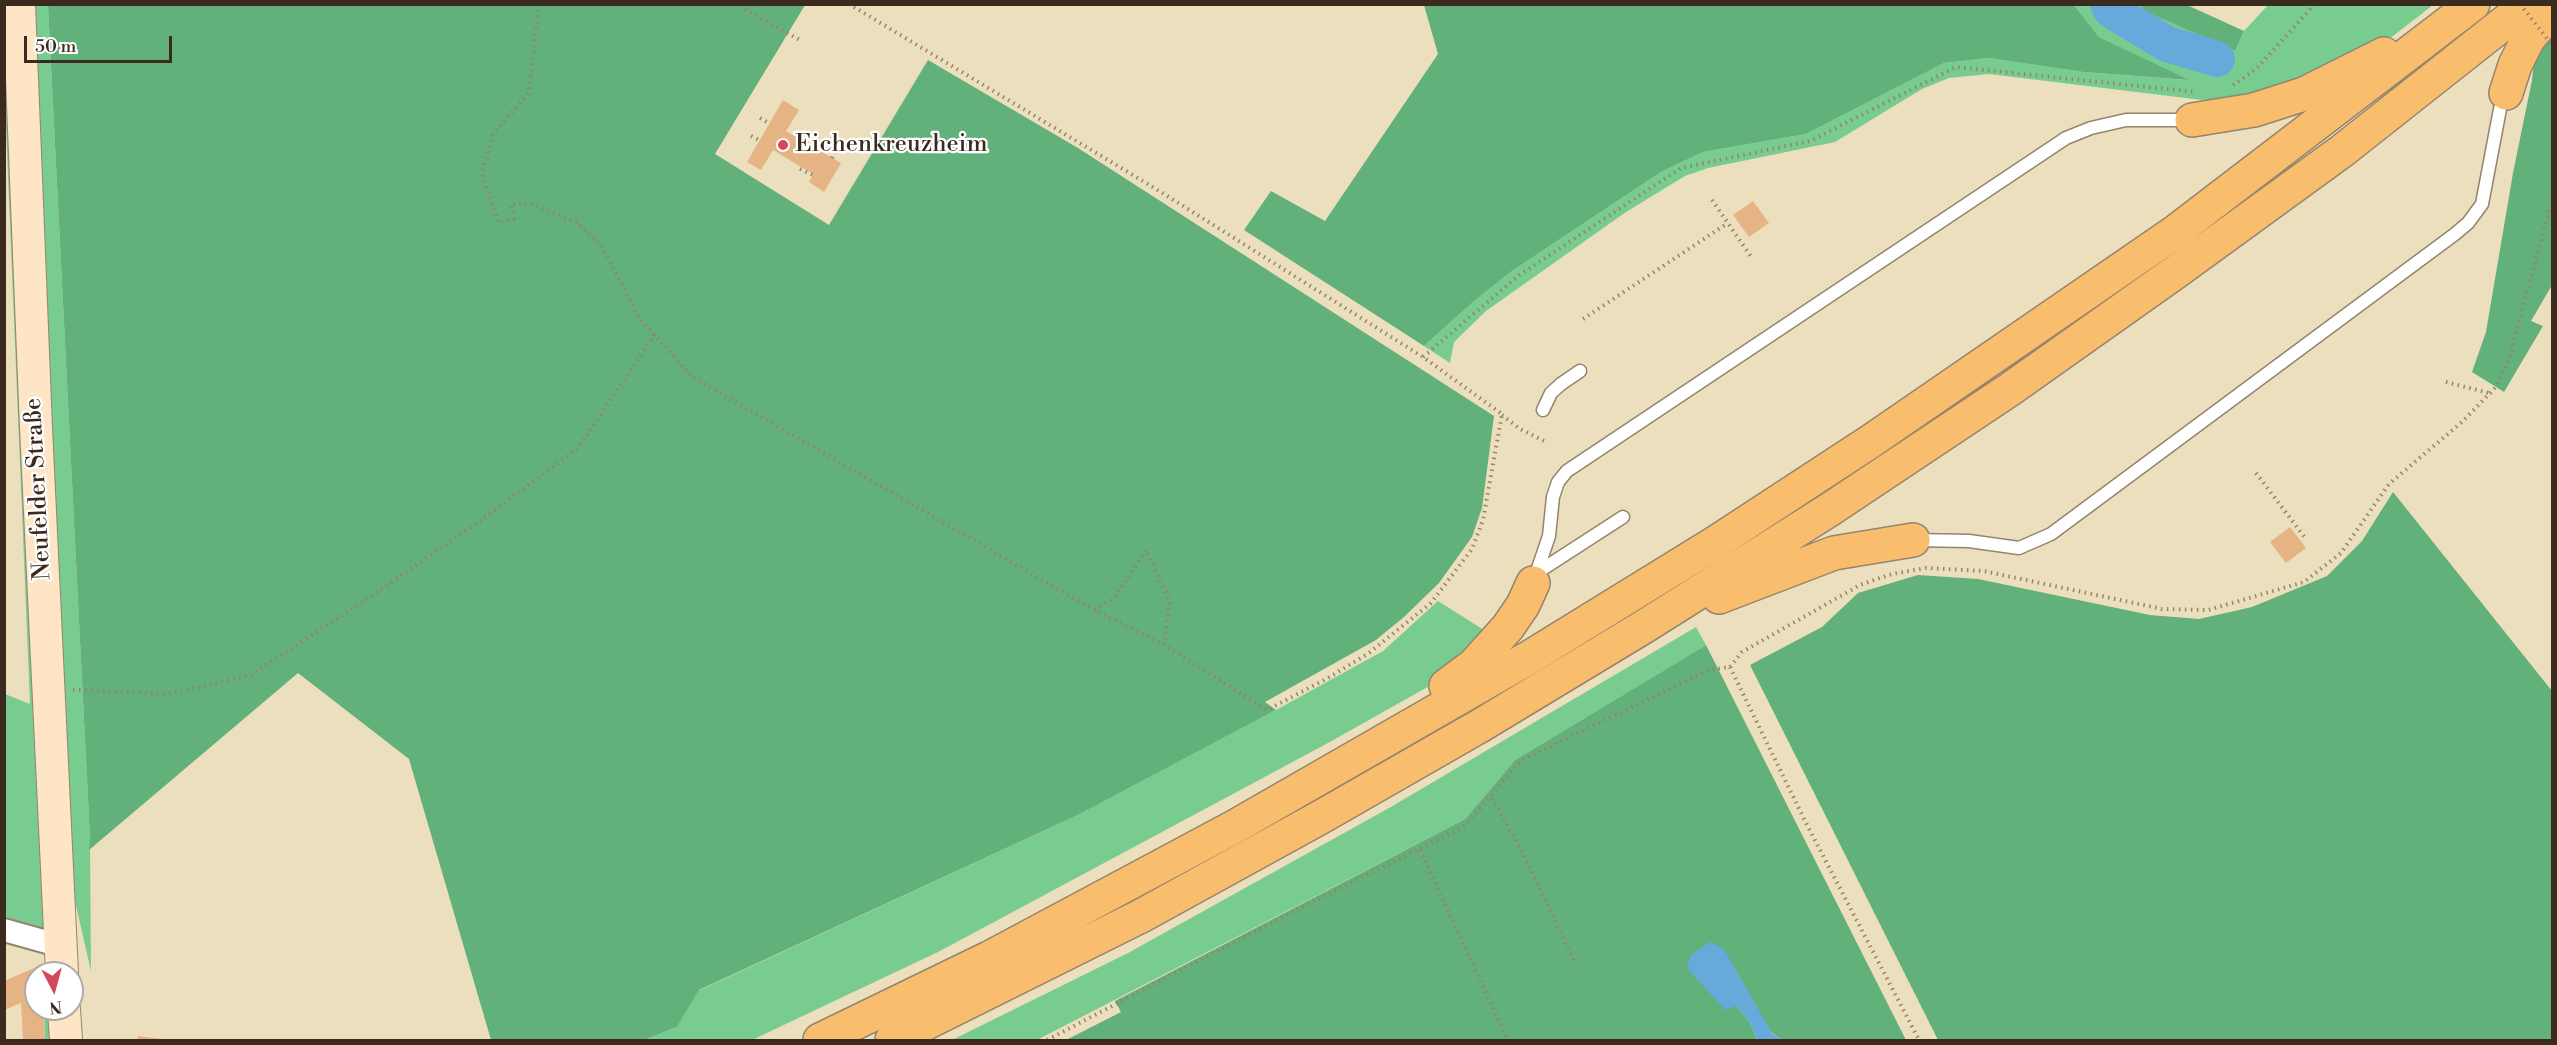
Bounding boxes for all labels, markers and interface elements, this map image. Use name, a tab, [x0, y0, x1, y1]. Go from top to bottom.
scale bar	[27, 24, 176, 62]
text: 50 m	[35, 35, 76, 58]
place label: Eichenkreuzheim	[795, 131, 988, 159]
marker: Eichenkreuzheim	[776, 138, 790, 152]
street label: Neufelder Straße	[20, 397, 58, 581]
north arrow	[24, 961, 84, 1021]
text: N	[48, 996, 63, 1018]

